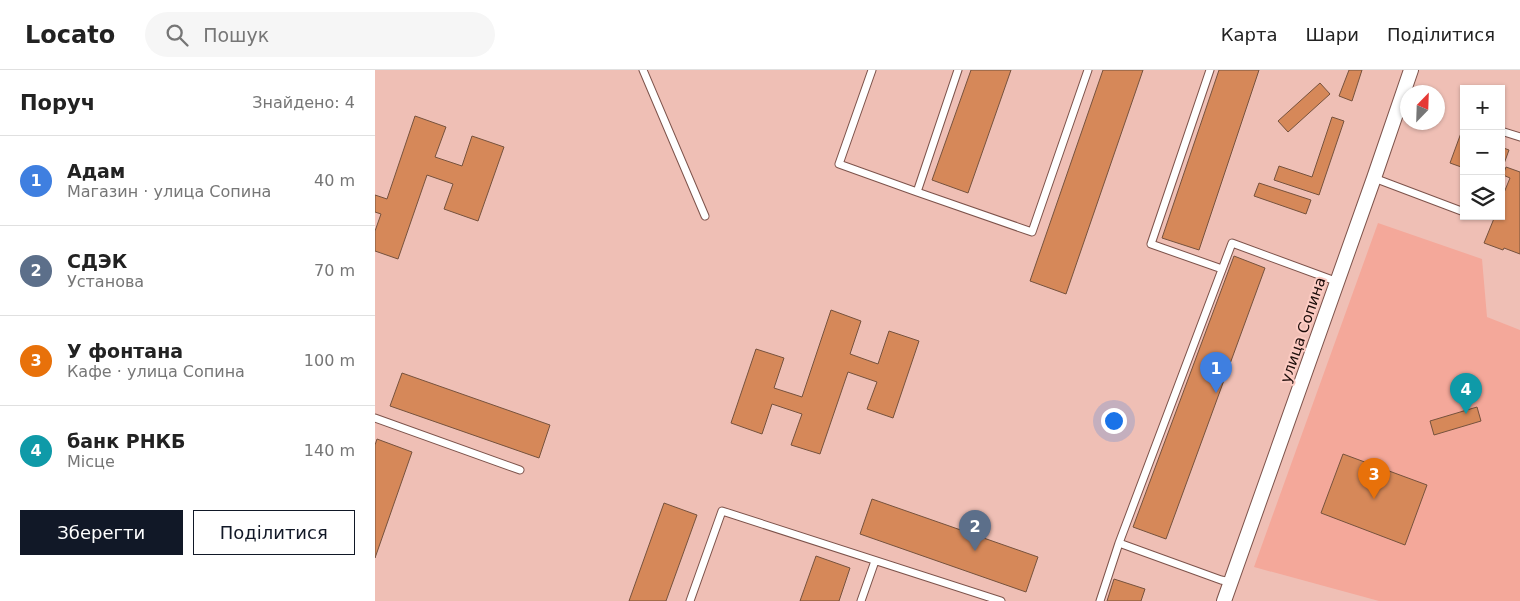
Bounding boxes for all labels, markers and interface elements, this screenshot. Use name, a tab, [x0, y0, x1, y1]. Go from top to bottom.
search box	[145, 12, 495, 57]
text: Locato	[25, 21, 115, 49]
icon: search	[163, 21, 191, 49]
text: Пошук	[203, 24, 269, 46]
text: Карта	[1221, 24, 1277, 45]
text: Шари	[1305, 24, 1359, 45]
text: Поділитися	[1387, 24, 1495, 45]
north arrow	[1400, 85, 1445, 130]
map controls	[1460, 85, 1505, 220]
button: +	[1460, 85, 1505, 130]
text: Поруч	[20, 91, 95, 115]
text: Знайдено: 4	[252, 93, 355, 112]
button: −	[1460, 130, 1505, 175]
text: Адам	[67, 160, 125, 182]
text: 1	[30, 171, 42, 190]
text: 40 m	[314, 171, 355, 190]
button: layers	[1460, 175, 1505, 220]
text: Магазин · улица Сопина	[67, 182, 271, 201]
text: СДЭК	[67, 250, 127, 272]
text: 2	[30, 261, 42, 280]
text: 70 m	[314, 261, 355, 280]
text: Установа	[67, 272, 144, 291]
street label: улица Сопина	[1276, 275, 1330, 385]
text: У фонтана	[67, 340, 183, 362]
text: 3	[30, 351, 42, 370]
text: 100 m	[304, 351, 355, 370]
pin: 1	[1200, 352, 1232, 393]
text: Кафе · улица Сопина	[67, 362, 245, 381]
pin: 4	[1450, 373, 1482, 414]
your location	[1101, 408, 1127, 434]
text: банк РНКБ	[67, 430, 186, 452]
text: 4	[30, 441, 42, 460]
text: 140 m	[304, 441, 355, 460]
text: Місце	[67, 452, 115, 471]
pin: 3	[1358, 458, 1390, 499]
button: Зберегти	[20, 510, 183, 555]
button: Поділитися	[193, 510, 355, 555]
pin: 2	[959, 510, 991, 551]

